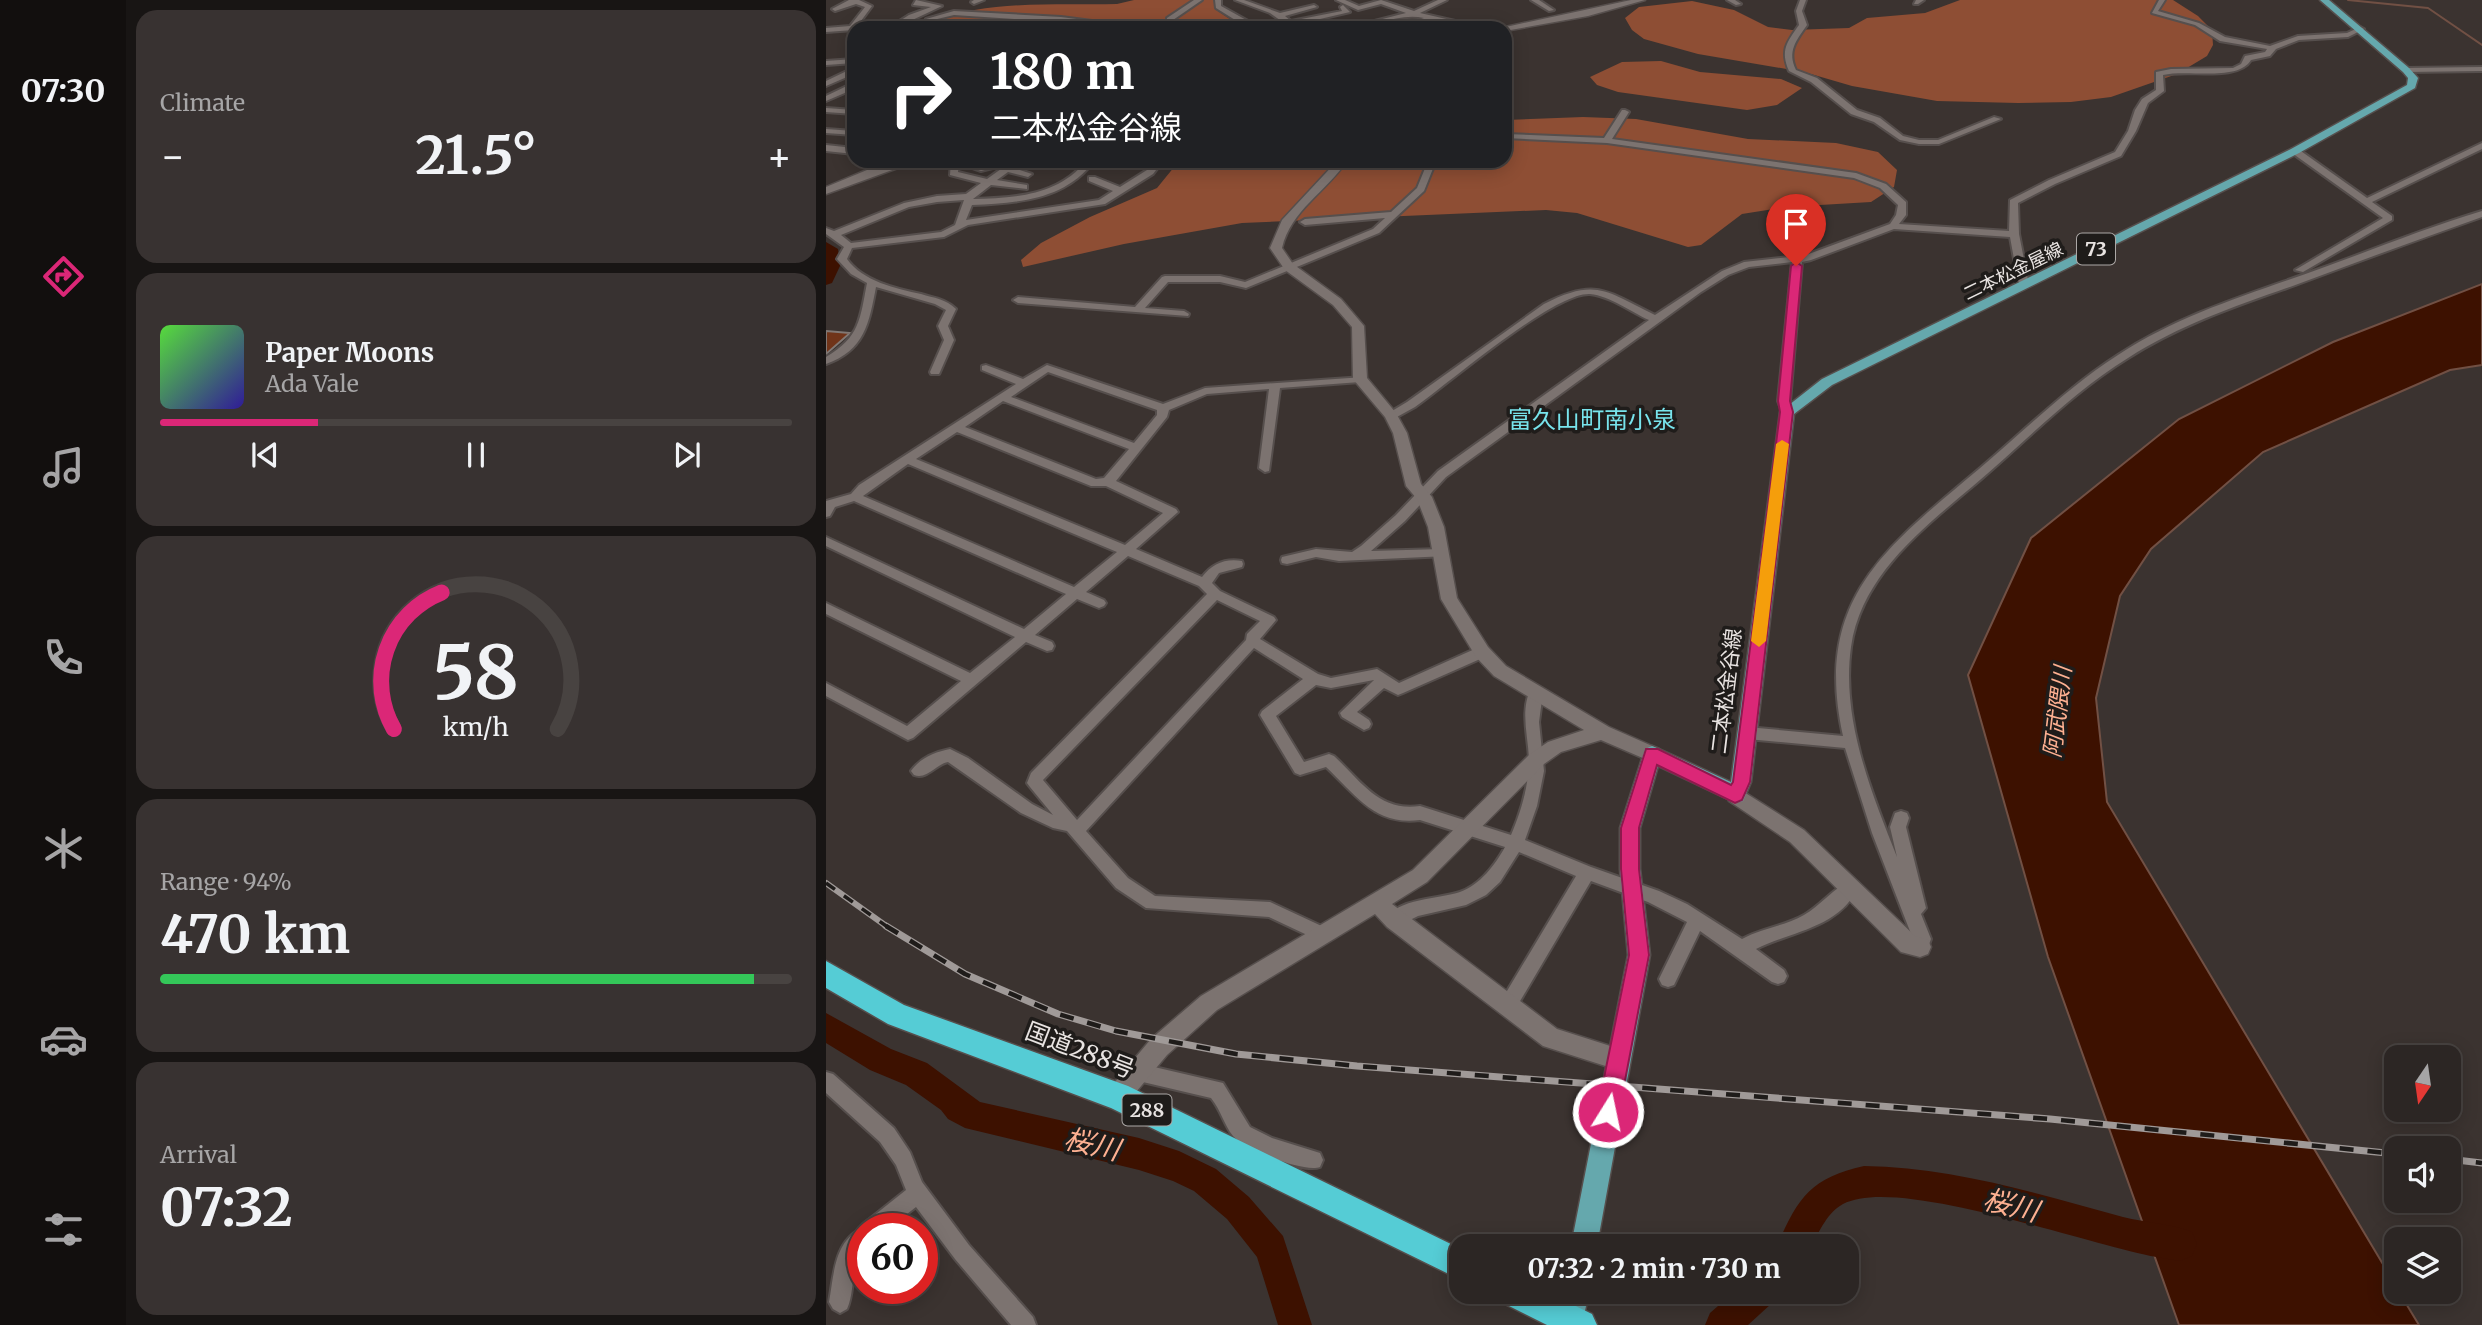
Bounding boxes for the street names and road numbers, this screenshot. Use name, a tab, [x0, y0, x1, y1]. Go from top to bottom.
road number: 73	[2077, 233, 2115, 264]
street label: 二本松金屋線	[1959, 237, 2067, 305]
street label: 二本松金谷線	[1705, 627, 1747, 755]
street label: 国道288号	[1021, 1015, 1139, 1085]
road number: 288	[1122, 1094, 1172, 1126]

